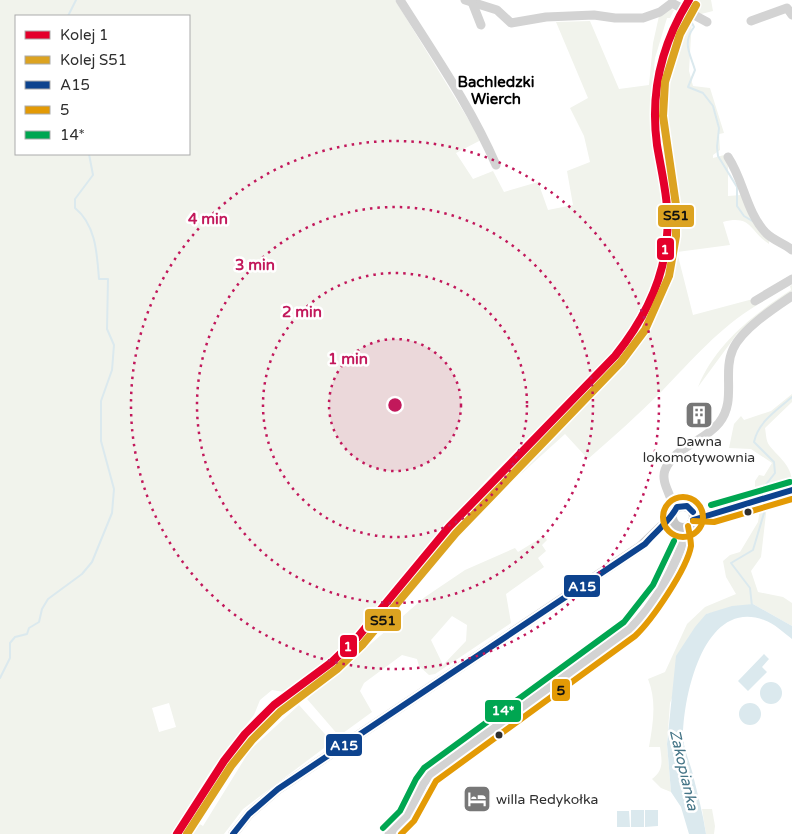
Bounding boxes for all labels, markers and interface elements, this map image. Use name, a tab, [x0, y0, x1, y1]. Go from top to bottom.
legend	[15, 15, 190, 155]
text: Kolej 1	[60, 26, 109, 44]
text: Kolej S51	[60, 51, 127, 69]
district label: Bachledzki Wierch	[457, 73, 535, 108]
text: A15	[60, 76, 90, 94]
text: 5	[60, 101, 69, 119]
text: 14*	[60, 126, 85, 144]
line badge: S51	[657, 204, 695, 228]
text: S51	[663, 207, 689, 224]
text: 4 min	[188, 210, 228, 228]
line badge: 1	[656, 237, 675, 261]
text: 1	[661, 241, 669, 258]
text: 3 min	[235, 256, 275, 274]
text: 2 min	[282, 303, 322, 321]
text: 1 min	[328, 350, 368, 368]
centre of rings	[386, 396, 404, 414]
building icon: Dawna lokomotywownia	[684, 400, 714, 430]
place label: Dawna lokomotywownia	[643, 433, 755, 466]
unlabelled marker	[743, 507, 753, 517]
line badge: A15	[563, 574, 601, 598]
text: A15	[568, 578, 596, 595]
line badge: S51	[364, 608, 402, 632]
text: S51	[370, 612, 396, 629]
line badge: 1	[339, 634, 358, 658]
text: 1	[344, 638, 352, 655]
line badge: 5	[551, 678, 571, 702]
text: 5	[557, 682, 566, 699]
line badge: 14*	[484, 699, 522, 723]
text: 14*	[491, 702, 515, 719]
water label: Zakopianka	[666, 728, 702, 813]
unlabelled marker	[494, 730, 504, 740]
line badge: A15	[325, 733, 363, 757]
text: A15	[330, 737, 358, 754]
hotel icon: willa Redykołka	[462, 784, 492, 814]
place label: willa Redykołka	[496, 791, 598, 808]

